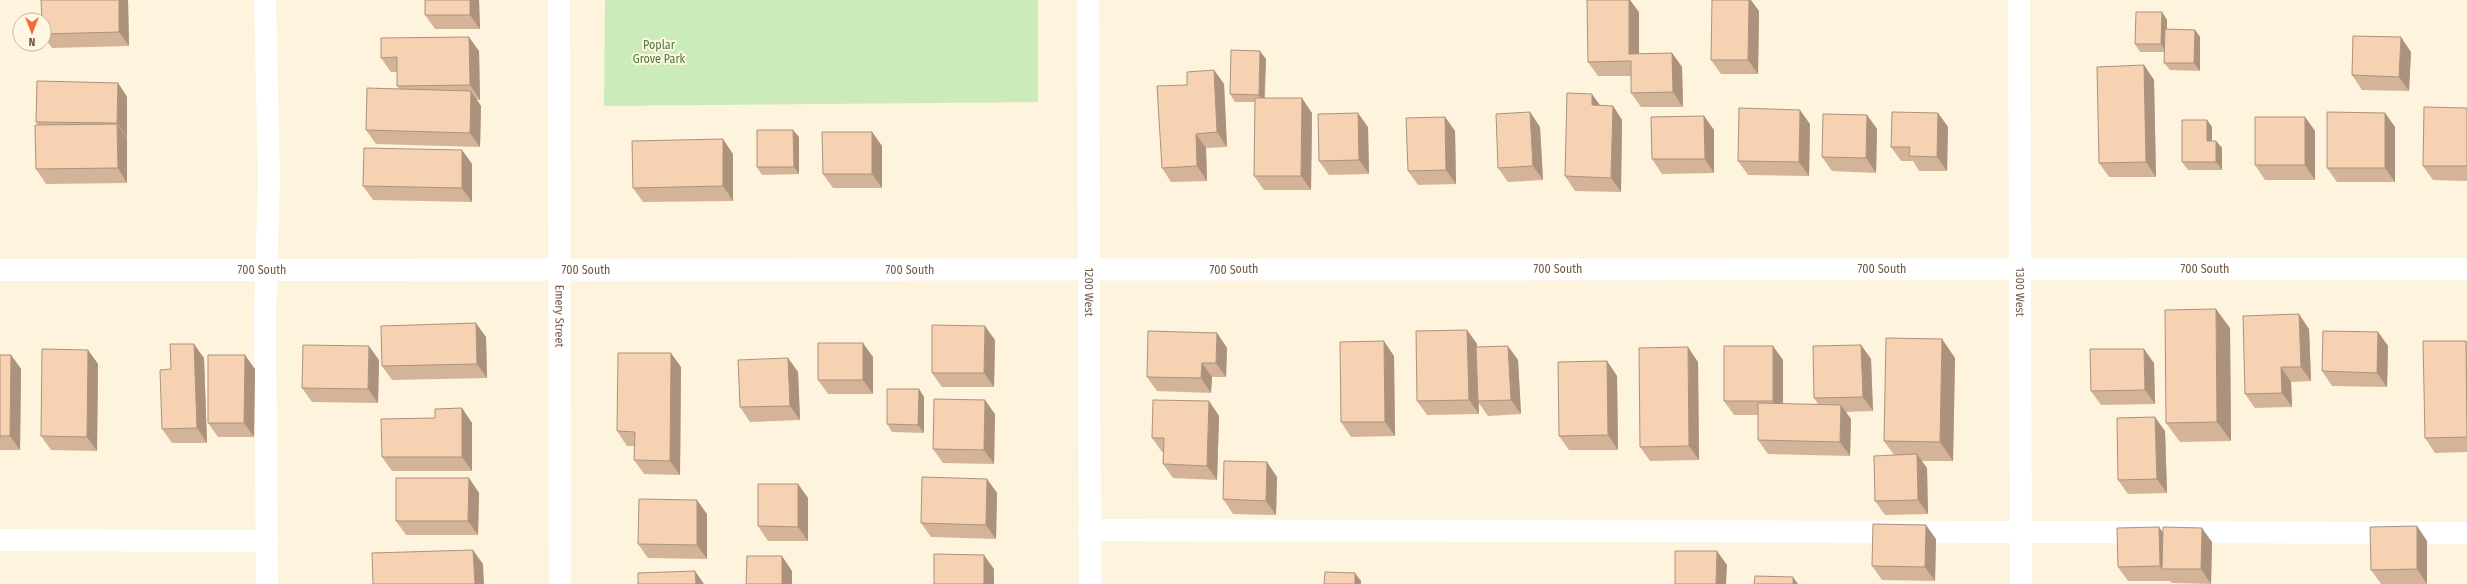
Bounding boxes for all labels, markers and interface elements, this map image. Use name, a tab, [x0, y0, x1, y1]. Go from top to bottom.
north arrow	[12, 12, 52, 52]
text: N	[29, 35, 35, 48]
park label: Poplar Grove Park	[633, 38, 686, 66]
street label: 700 South	[1210, 262, 1258, 277]
street label: 700 South	[1534, 262, 1582, 276]
street label: 700 South	[1858, 262, 1906, 276]
street label: 700 South	[2181, 262, 2229, 276]
street label: 700 South	[238, 263, 286, 277]
street label: 700 South	[562, 263, 610, 277]
street label: 700 South	[886, 263, 934, 277]
street label: 1200 West	[1082, 267, 1096, 317]
street label: 1300 West	[2013, 267, 2027, 317]
street label: Emery Street	[552, 285, 567, 347]

